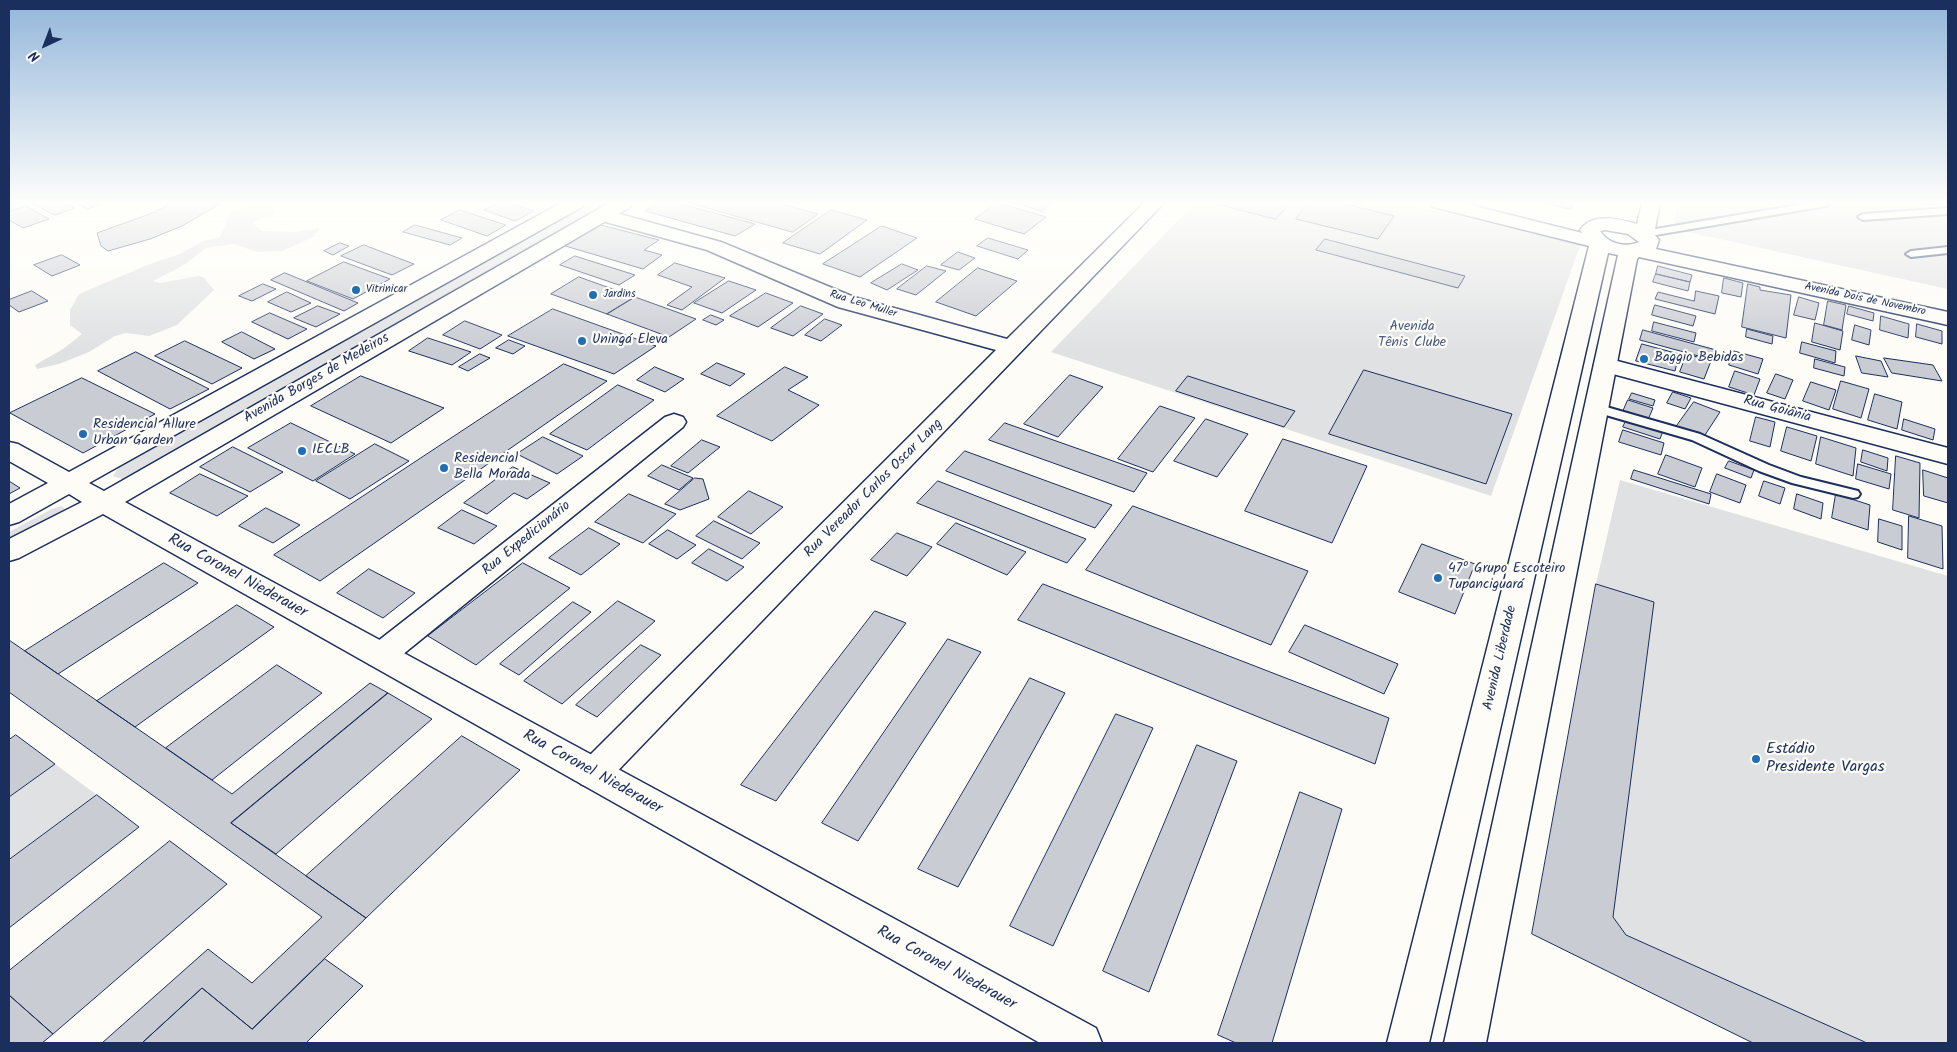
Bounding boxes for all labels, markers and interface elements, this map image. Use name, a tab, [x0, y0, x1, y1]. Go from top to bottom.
north arrow	[20, 20, 70, 70]
text: N	[24, 45, 46, 67]
street label: Avenida Dois de Novembro	[1803, 281, 1927, 319]
place label: Vitrinicar	[366, 283, 407, 297]
marker: Vitrinicar	[350, 284, 362, 296]
place label: Jardins	[603, 288, 636, 302]
marker: Jardins	[587, 289, 599, 301]
street label: Rua Leo Muller	[828, 289, 898, 321]
park label: Avenida Tênis Clube	[1378, 320, 1446, 352]
street label: Avenida Borges de Medeiros	[241, 330, 393, 428]
place label: Uningá Eleva	[592, 333, 668, 349]
marker: Uningá Eleva	[576, 335, 588, 347]
place label: Baggio Bebidas	[1654, 351, 1743, 367]
marker: Baggio Bebidas	[1638, 353, 1650, 365]
street label: Rua Goiânia	[1741, 393, 1813, 427]
street label: Rua Vereador Carlos Oscar Lang	[801, 416, 947, 562]
place label: Residencial Allure Urban Garden	[93, 418, 196, 451]
marker: Residencial Allure Urban Garden	[77, 428, 89, 440]
place label: IECLB	[312, 443, 349, 459]
marker: IECLB	[296, 445, 308, 457]
place label: Residencial Bella Morada	[454, 452, 530, 484]
marker: Residencial Bella Morada	[438, 462, 450, 474]
street label: Rua Expedicionário	[479, 498, 575, 580]
street label: Rua Coronel Niederauer	[164, 531, 310, 623]
place label: 47º Grupo Escoteiro Tupanciguará	[1448, 562, 1565, 594]
marker: 47º Grupo Escoteiro Tupanciguará	[1432, 572, 1444, 584]
street label: Avenida Liberdade	[1481, 604, 1521, 712]
street label: Rua Coronel Niederauer	[519, 727, 665, 819]
place label: Estádio Presidente Vargas	[1766, 740, 1885, 778]
marker: Estádio Presidente Vargas	[1750, 753, 1762, 765]
street label: Rua Coronel Niederauer	[873, 923, 1019, 1015]

